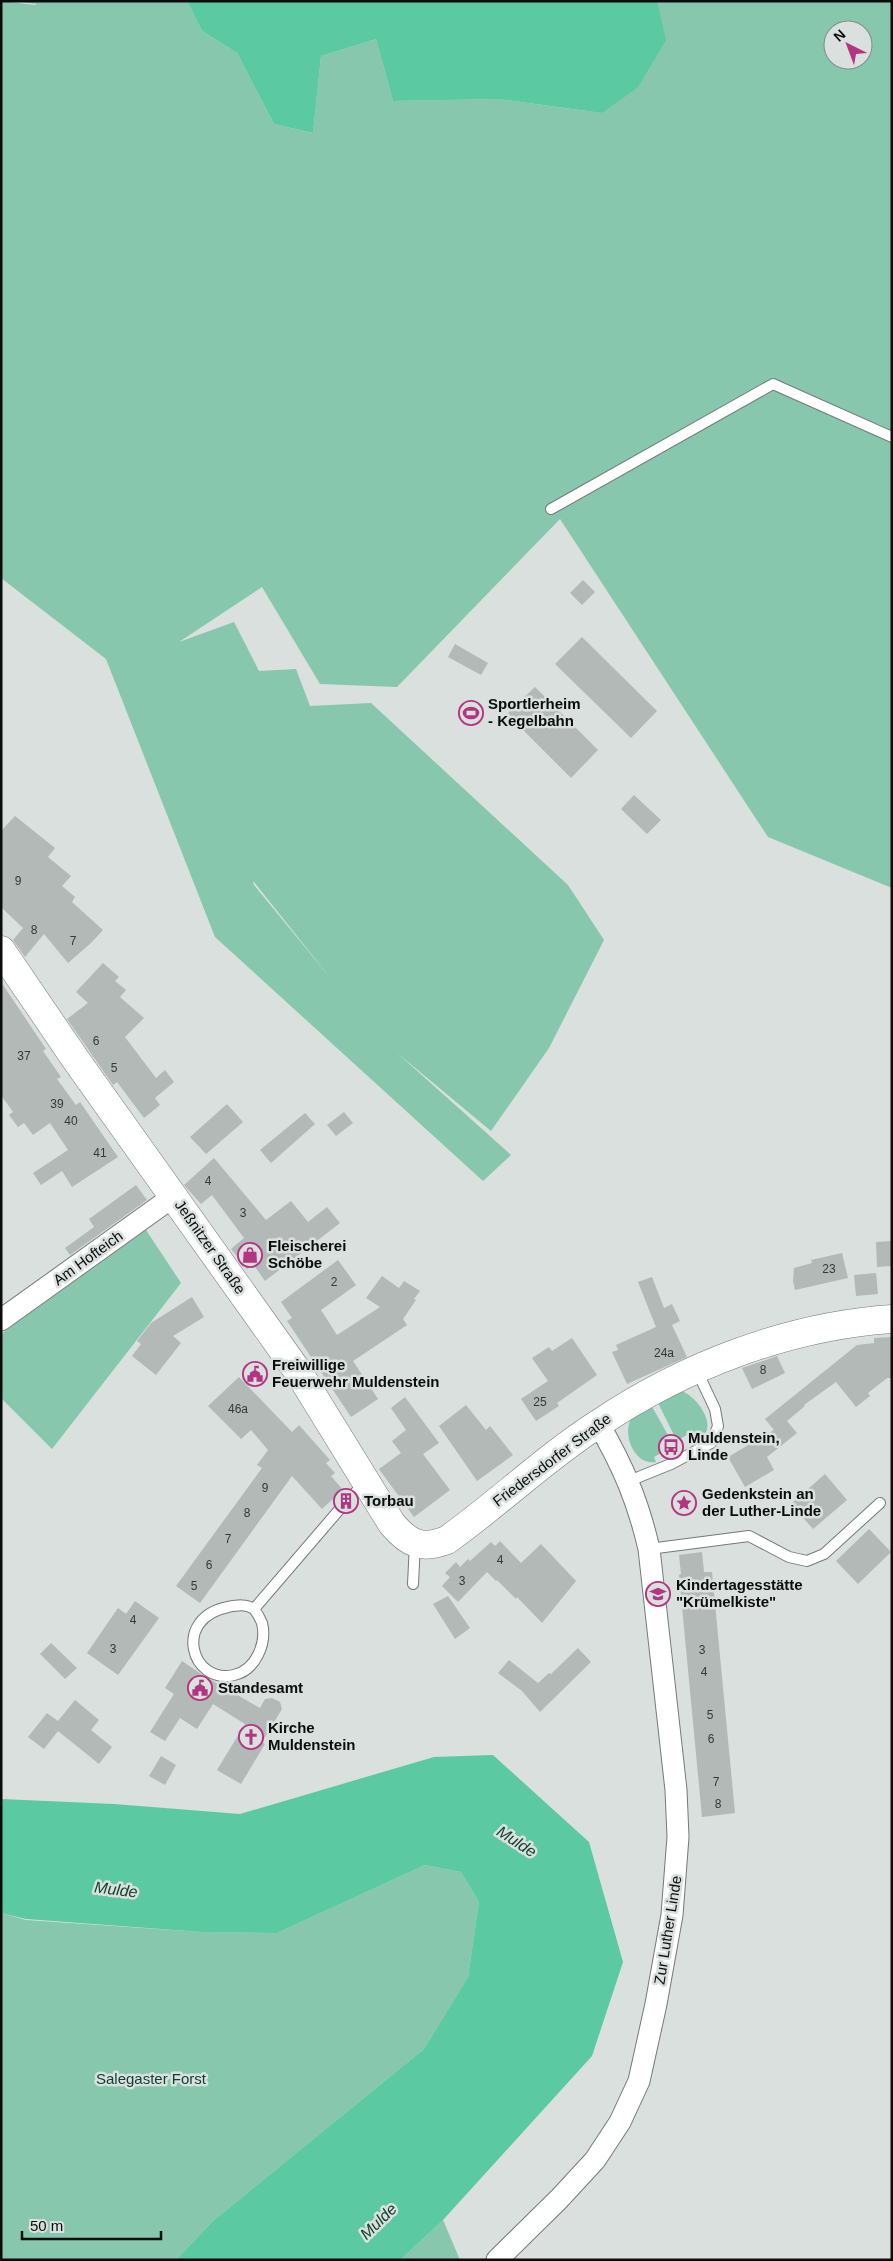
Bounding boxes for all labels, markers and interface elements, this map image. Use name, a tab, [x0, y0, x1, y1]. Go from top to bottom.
north arrow	[823, 20, 873, 70]
text: N	[830, 26, 848, 45]
place label: Sportlerheim - Kegelbahn	[488, 695, 581, 729]
sports icon: Sportlerheim - Kegelbahn	[458, 700, 484, 726]
house number: 9	[15, 874, 22, 888]
house number: 8	[31, 923, 38, 937]
house number: 7	[70, 934, 77, 948]
house number: 6	[93, 1034, 100, 1048]
house number: 37	[17, 1049, 31, 1063]
house number: 5	[111, 1061, 118, 1075]
house number: 39	[50, 1097, 64, 1111]
house number: 40	[64, 1114, 78, 1128]
house number: 41	[93, 1146, 107, 1160]
house number: 4	[205, 1174, 212, 1188]
street label: Jeßnitzer Straße	[172, 1196, 249, 1297]
house number: 3	[240, 1206, 247, 1220]
street label: Am Hofteich	[50, 1227, 126, 1288]
place label: Fleischerei Schöbe	[268, 1237, 346, 1271]
shop icon: Fleischerei Schöbe	[237, 1242, 263, 1268]
house number: 23	[822, 1262, 836, 1276]
house number: 2	[331, 1275, 338, 1289]
house number: 24a	[654, 1346, 674, 1360]
place label: Freiwillige Feuerwehr Muldenstein	[272, 1356, 440, 1390]
public building icon: Freiwillige Feuerwehr Muldenstein	[242, 1361, 268, 1387]
house number: 8	[760, 1363, 767, 1377]
house number: 25	[533, 1395, 547, 1409]
house number: 46a	[228, 1402, 248, 1416]
street label: Friedersdorfer Straße	[489, 1410, 614, 1510]
place label: Muldenstein, Linde	[688, 1429, 780, 1463]
bus stop icon: Muldenstein, Linde	[658, 1434, 684, 1460]
house number: 9	[262, 1481, 269, 1495]
place label: Gedenkstein an der Luther-Linde	[702, 1485, 821, 1519]
building icon: Torbau	[333, 1488, 359, 1514]
place icon: Gedenkstein an der Luther-Linde	[671, 1490, 697, 1516]
place label: Torbau	[364, 1492, 414, 1509]
house number: 8	[244, 1506, 251, 1520]
house number: 7	[225, 1532, 232, 1546]
house number: 4	[497, 1553, 504, 1567]
house number: 6	[206, 1558, 213, 1572]
house number: 3	[459, 1574, 466, 1588]
place label: Kindertagesstätte "Krümelkiste"	[676, 1576, 803, 1610]
house number: 5	[191, 1579, 198, 1593]
school or university icon: Kindertagesstätte "Krümelkiste"	[645, 1581, 671, 1607]
house number: 4	[130, 1613, 137, 1627]
house number: 3	[110, 1642, 117, 1656]
house number: 3	[699, 1643, 706, 1657]
house number: 4	[701, 1665, 708, 1679]
public building icon: Standesamt	[187, 1675, 213, 1701]
place label: Standesamt	[218, 1679, 303, 1696]
house number: 5	[707, 1708, 714, 1722]
place label: Kirche Muldenstein	[268, 1719, 356, 1753]
church icon: Kirche Muldenstein	[238, 1724, 264, 1750]
house number: 6	[708, 1732, 715, 1746]
house number: 7	[713, 1775, 720, 1789]
house number: 8	[715, 1797, 722, 1811]
water label: Mulde	[494, 1822, 540, 1860]
street label: Zur Luther Linde	[651, 1874, 685, 1986]
water label: Mulde	[93, 1878, 139, 1901]
park label: Salegaster Forst	[96, 2070, 207, 2087]
water label: Mulde	[357, 2200, 400, 2243]
scale bar	[22, 2208, 161, 2240]
text: 50 m	[30, 2217, 63, 2234]

